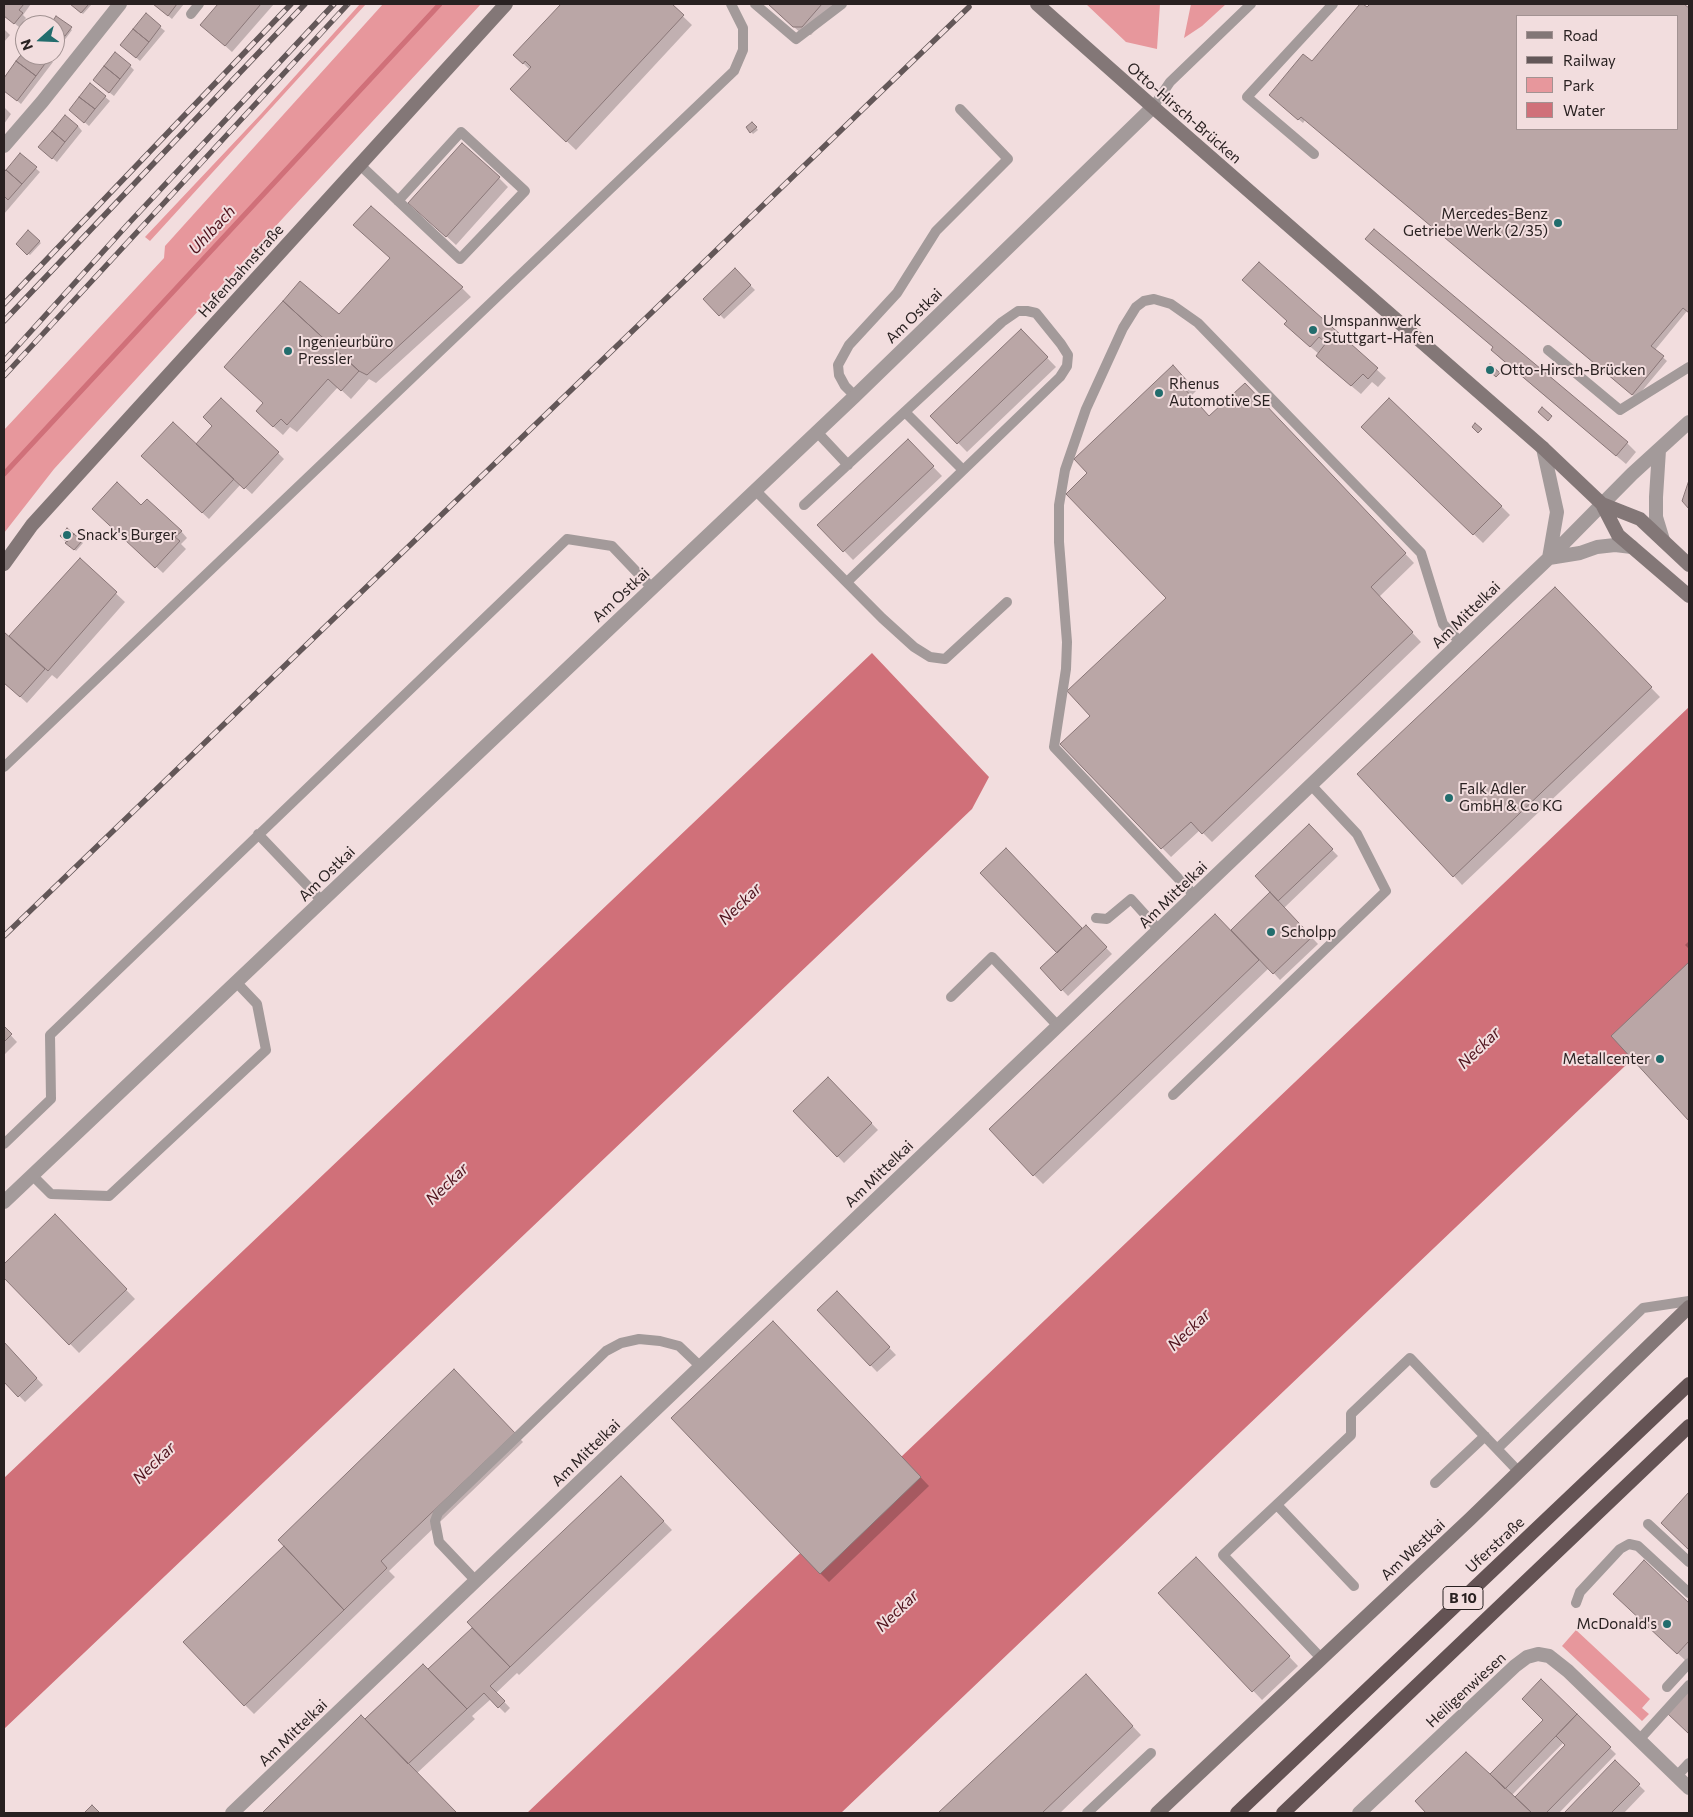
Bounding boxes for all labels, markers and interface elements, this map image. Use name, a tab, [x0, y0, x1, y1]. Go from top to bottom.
north arrow	[15, 15, 65, 65]
legend	[1516, 15, 1678, 130]
text: Road	[1563, 26, 1598, 44]
text: N	[17, 37, 36, 53]
text: Railway	[1563, 51, 1616, 69]
street label: Otto-Hirsch-Brücken	[1123, 58, 1245, 168]
text: Park	[1563, 76, 1594, 94]
text: Water	[1563, 101, 1605, 119]
water label: Uhlbach	[185, 202, 239, 258]
place label: Mercedes-Benz Getriebe Werk (2/35)	[1403, 205, 1548, 240]
marker: Mercedes-Benz Getriebe Werk (2/35)	[1552, 217, 1564, 229]
street label: Hafenbahnstraße	[195, 221, 287, 321]
street label: Am Ostkai	[882, 285, 946, 347]
place label: Umspannwerk Stuttgart-Hafen	[1323, 312, 1434, 347]
marker: Umspannwerk Stuttgart-Hafen	[1307, 324, 1319, 336]
place label: Ingenieurbüro Pressler	[298, 333, 393, 368]
marker: Ingenieurbüro Pressler	[282, 345, 294, 357]
place label: Otto-Hirsch-Brücken	[1500, 361, 1646, 379]
marker: Otto-Hirsch-Brücken	[1484, 364, 1496, 376]
place label: Rhenus Automotive SE	[1169, 375, 1270, 410]
marker: Rhenus Automotive SE	[1153, 387, 1165, 399]
place label: Snack's Burger	[77, 526, 176, 544]
marker: Snack's Burger	[61, 529, 73, 541]
street label: Am Ostkai	[589, 564, 653, 626]
street label: Am Mittelkai	[1428, 578, 1504, 652]
place label: Falk Adler GmbH & Co KG	[1459, 780, 1563, 815]
marker: Falk Adler GmbH & Co KG	[1443, 792, 1455, 804]
street label: Am Ostkai	[295, 843, 359, 905]
street label: Am Mittelkai	[1135, 858, 1211, 932]
water label: Neckar	[715, 879, 765, 929]
place label: Scholpp	[1281, 923, 1336, 941]
marker: Scholpp	[1265, 926, 1277, 938]
water label: Neckar	[1454, 1023, 1504, 1073]
place label: Metallcenter	[1562, 1050, 1650, 1068]
marker: Metallcenter	[1654, 1053, 1666, 1065]
street label: Am Mittelkai	[841, 1137, 917, 1211]
water label: Neckar	[422, 1159, 472, 1209]
water label: Neckar	[1164, 1305, 1214, 1355]
street label: Am Mittelkai	[548, 1416, 624, 1490]
water label: Neckar	[129, 1438, 179, 1488]
street label: Uferstraße	[1462, 1513, 1528, 1577]
street label: Am Westkai	[1377, 1516, 1449, 1584]
water label: Neckar	[872, 1586, 922, 1636]
road number: B 10	[1443, 1586, 1483, 1610]
place label: McDonald's	[1576, 1615, 1657, 1633]
marker: McDonald's	[1661, 1618, 1673, 1630]
street label: Heiligenwiesen	[1423, 1649, 1509, 1731]
street label: Am Mittelkai	[255, 1696, 331, 1770]

